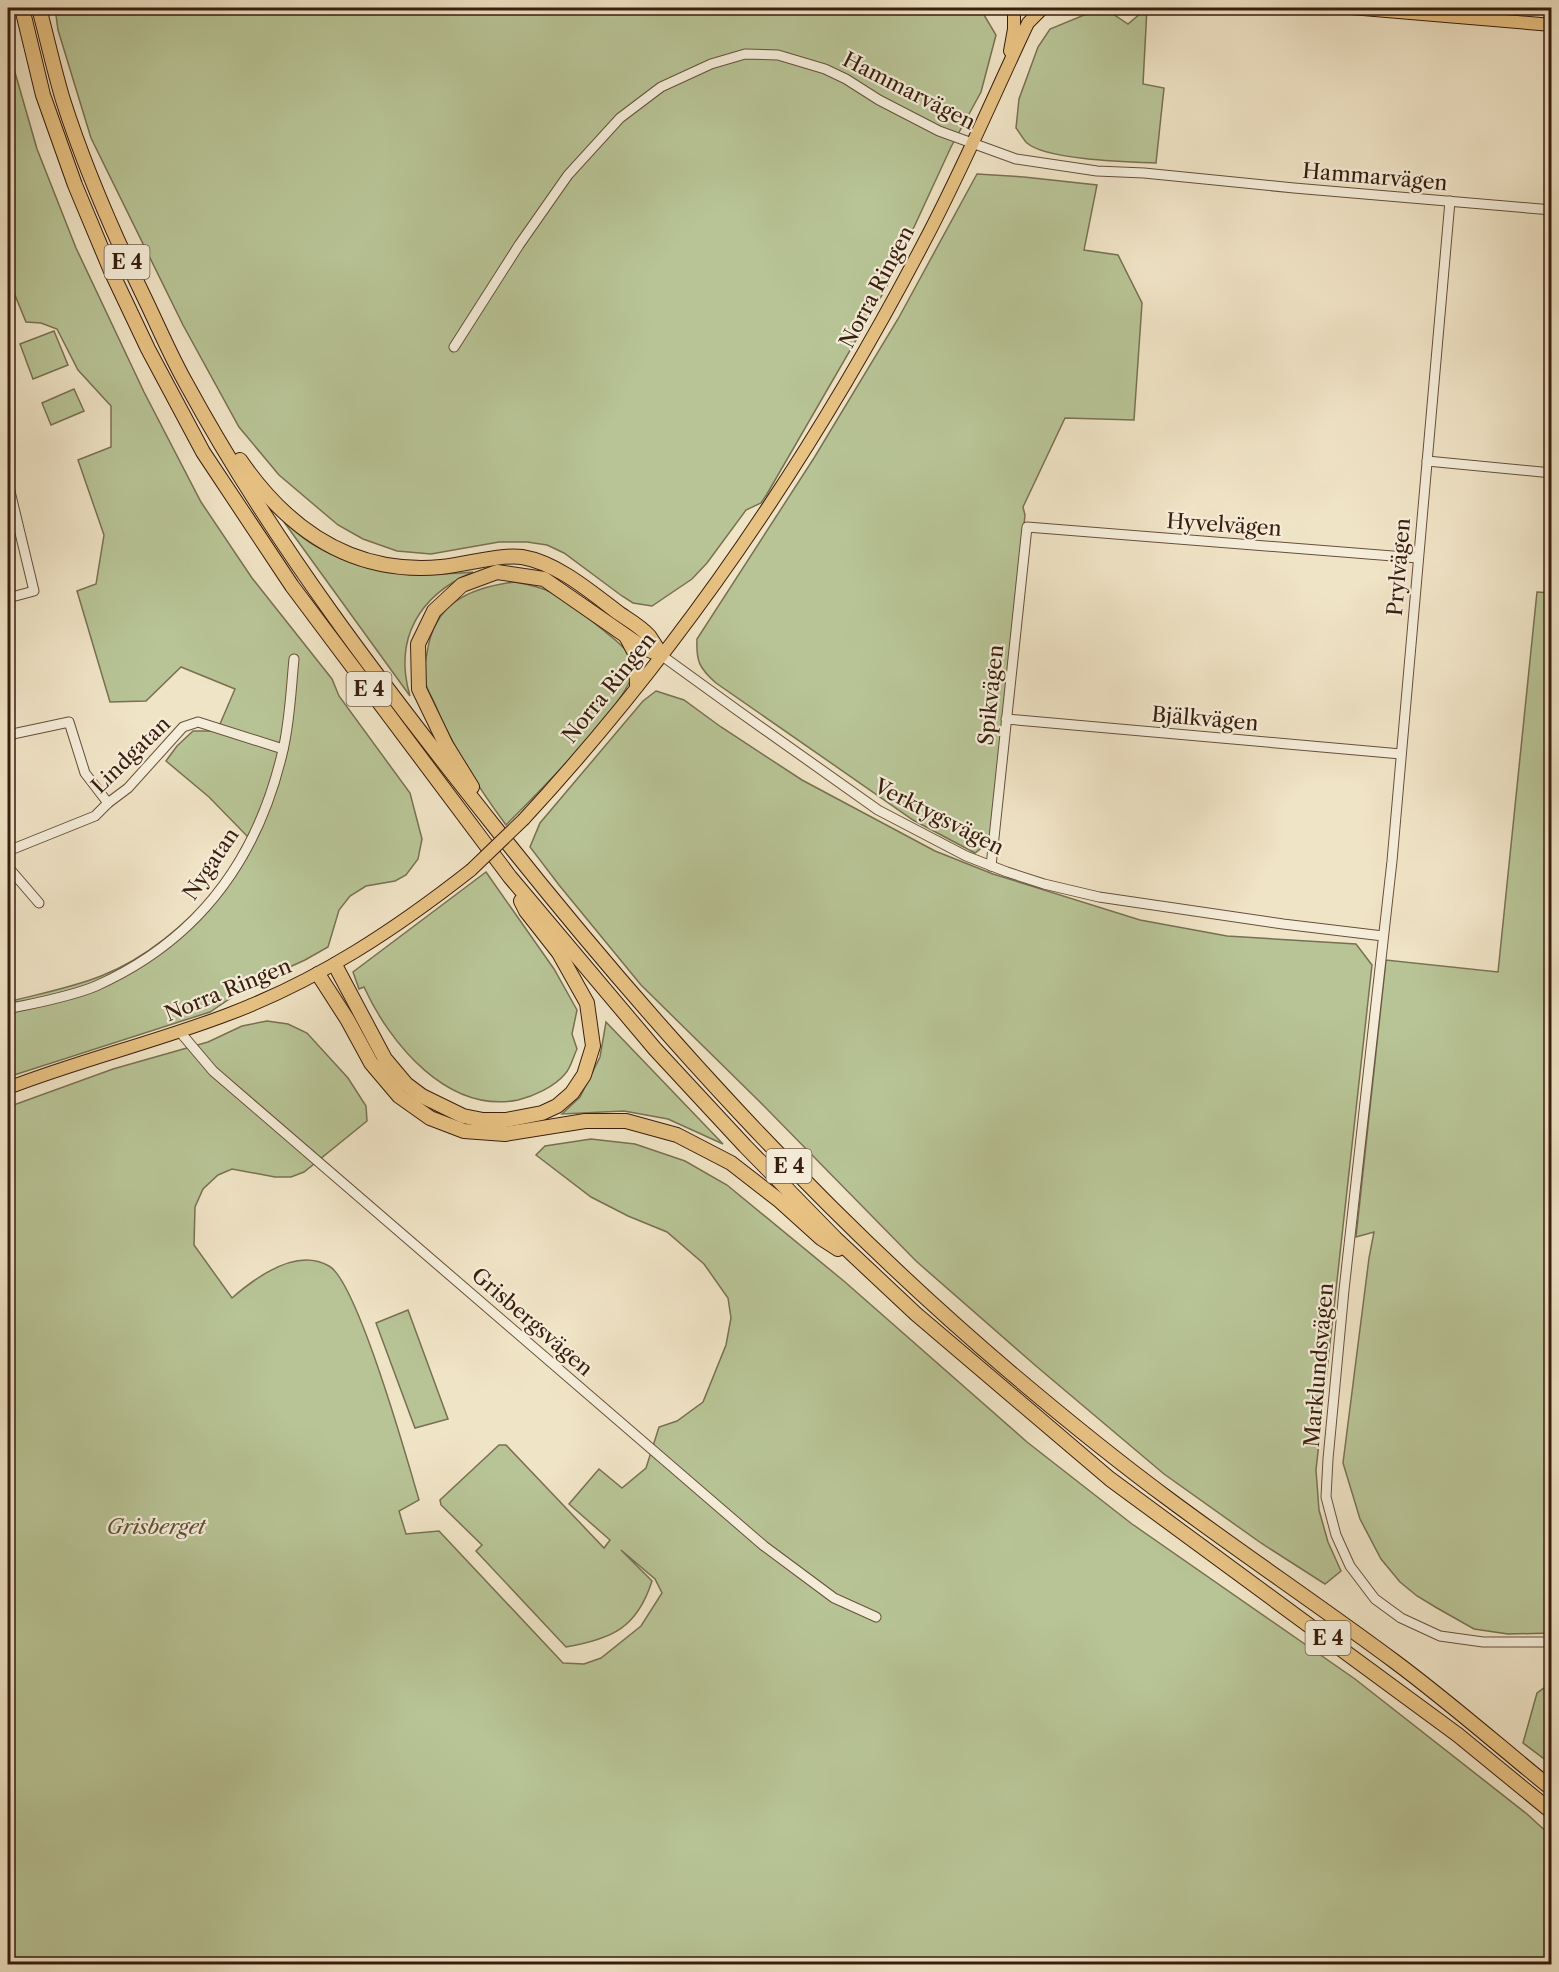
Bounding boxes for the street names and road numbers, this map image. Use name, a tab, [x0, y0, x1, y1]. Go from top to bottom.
street label: Hammarvägen	[839, 46, 980, 135]
street label: Hammarvägen	[1301, 158, 1449, 195]
street label: Norra Ringen	[834, 222, 919, 352]
road number: E 4	[104, 245, 150, 279]
street label: Hyvelvägen	[1166, 508, 1283, 541]
street label: Prylvägen	[1382, 517, 1415, 617]
street label: Norra Ringen	[557, 628, 661, 748]
street label: Spikvägen	[973, 643, 1008, 747]
road number: E 4	[346, 672, 392, 706]
street label: Bjälkvägen	[1150, 701, 1260, 736]
street label: Lindgatan	[86, 711, 175, 798]
street label: Verktygsvägen	[869, 773, 1008, 860]
street label: Nygatan	[177, 823, 244, 905]
street label: Norra Ringen	[161, 953, 295, 1026]
road number: E 4	[766, 1149, 812, 1183]
street label: Grisbergsvägen	[467, 1262, 598, 1381]
street label: Marklundsvägen	[1299, 1282, 1338, 1448]
road number: E 4	[1306, 1621, 1350, 1655]

